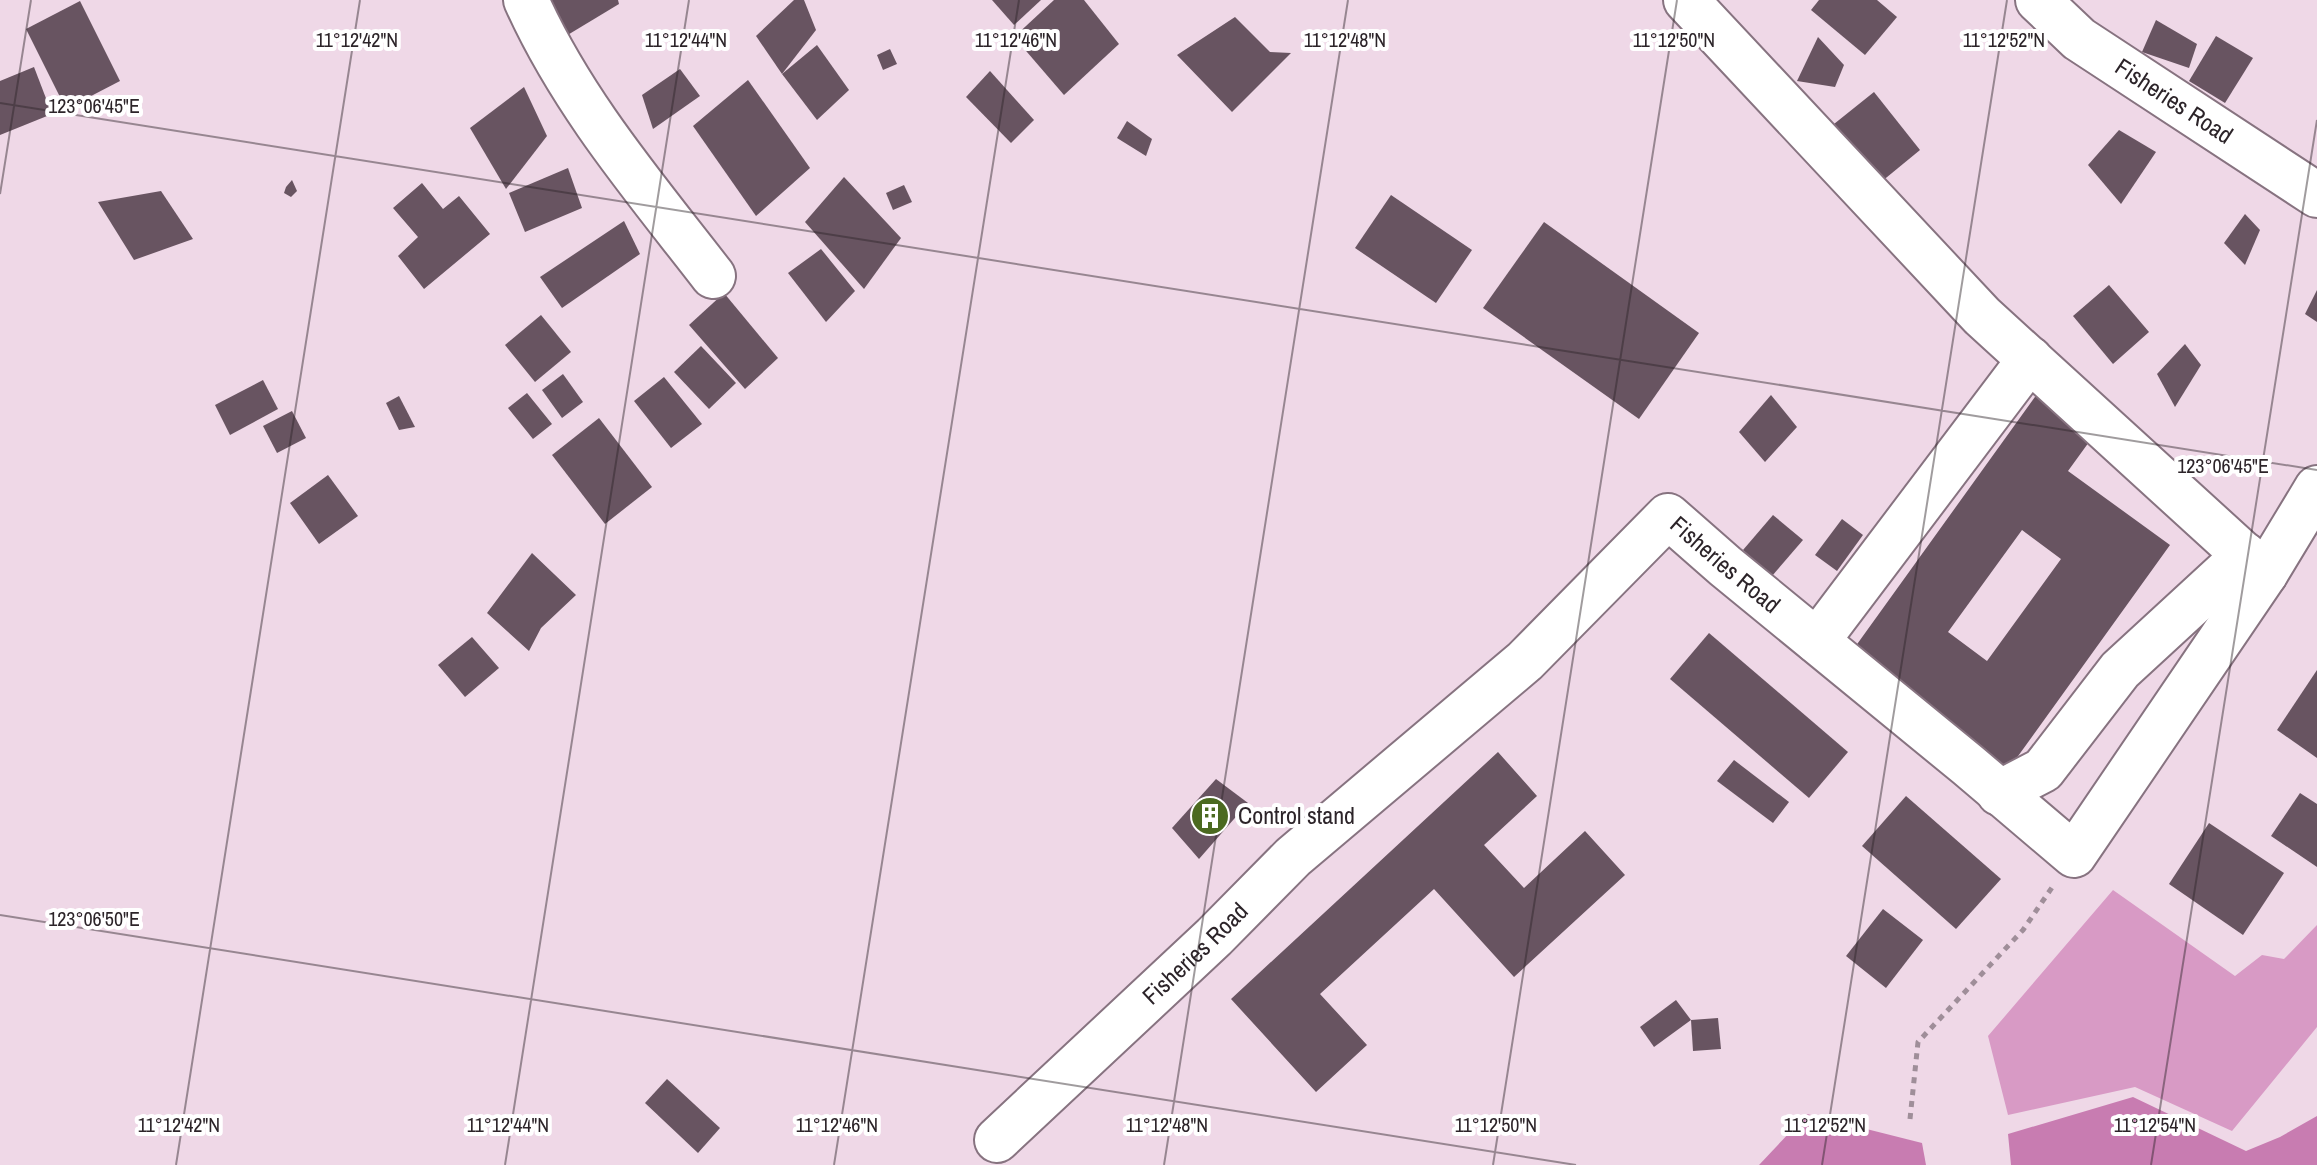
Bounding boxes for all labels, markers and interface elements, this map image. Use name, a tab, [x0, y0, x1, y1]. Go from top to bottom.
text: 11°12'42"N	[316, 26, 398, 53]
text: 11°12'44"N	[645, 26, 727, 53]
text: 11°12'46"N	[975, 26, 1057, 53]
text: 11°12'48"N	[1304, 26, 1386, 53]
text: 11°12'50"N	[1633, 26, 1715, 53]
text: 11°12'52"N	[1963, 26, 2045, 53]
street label: Fisheries Road	[2109, 50, 2239, 151]
text: 123°06'45"E	[48, 92, 140, 119]
text: 123°06'45"E	[2177, 452, 2269, 479]
street label: Fisheries Road	[1664, 508, 1787, 620]
building icon: Control stand	[1189, 795, 1231, 837]
place label: Control stand	[1238, 799, 1355, 831]
street label: Fisheries Road	[1135, 895, 1254, 1011]
text: 123°06'50"E	[48, 905, 140, 932]
text: 11°12'42"N	[138, 1111, 220, 1138]
text: 11°12'44"N	[467, 1111, 549, 1138]
text: 11°12'46"N	[796, 1111, 878, 1138]
text: 11°12'48"N	[1126, 1111, 1208, 1138]
text: 11°12'50"N	[1455, 1111, 1537, 1138]
text: 11°12'52"N	[1784, 1111, 1866, 1138]
text: 11°12'54"N	[2114, 1111, 2196, 1138]

